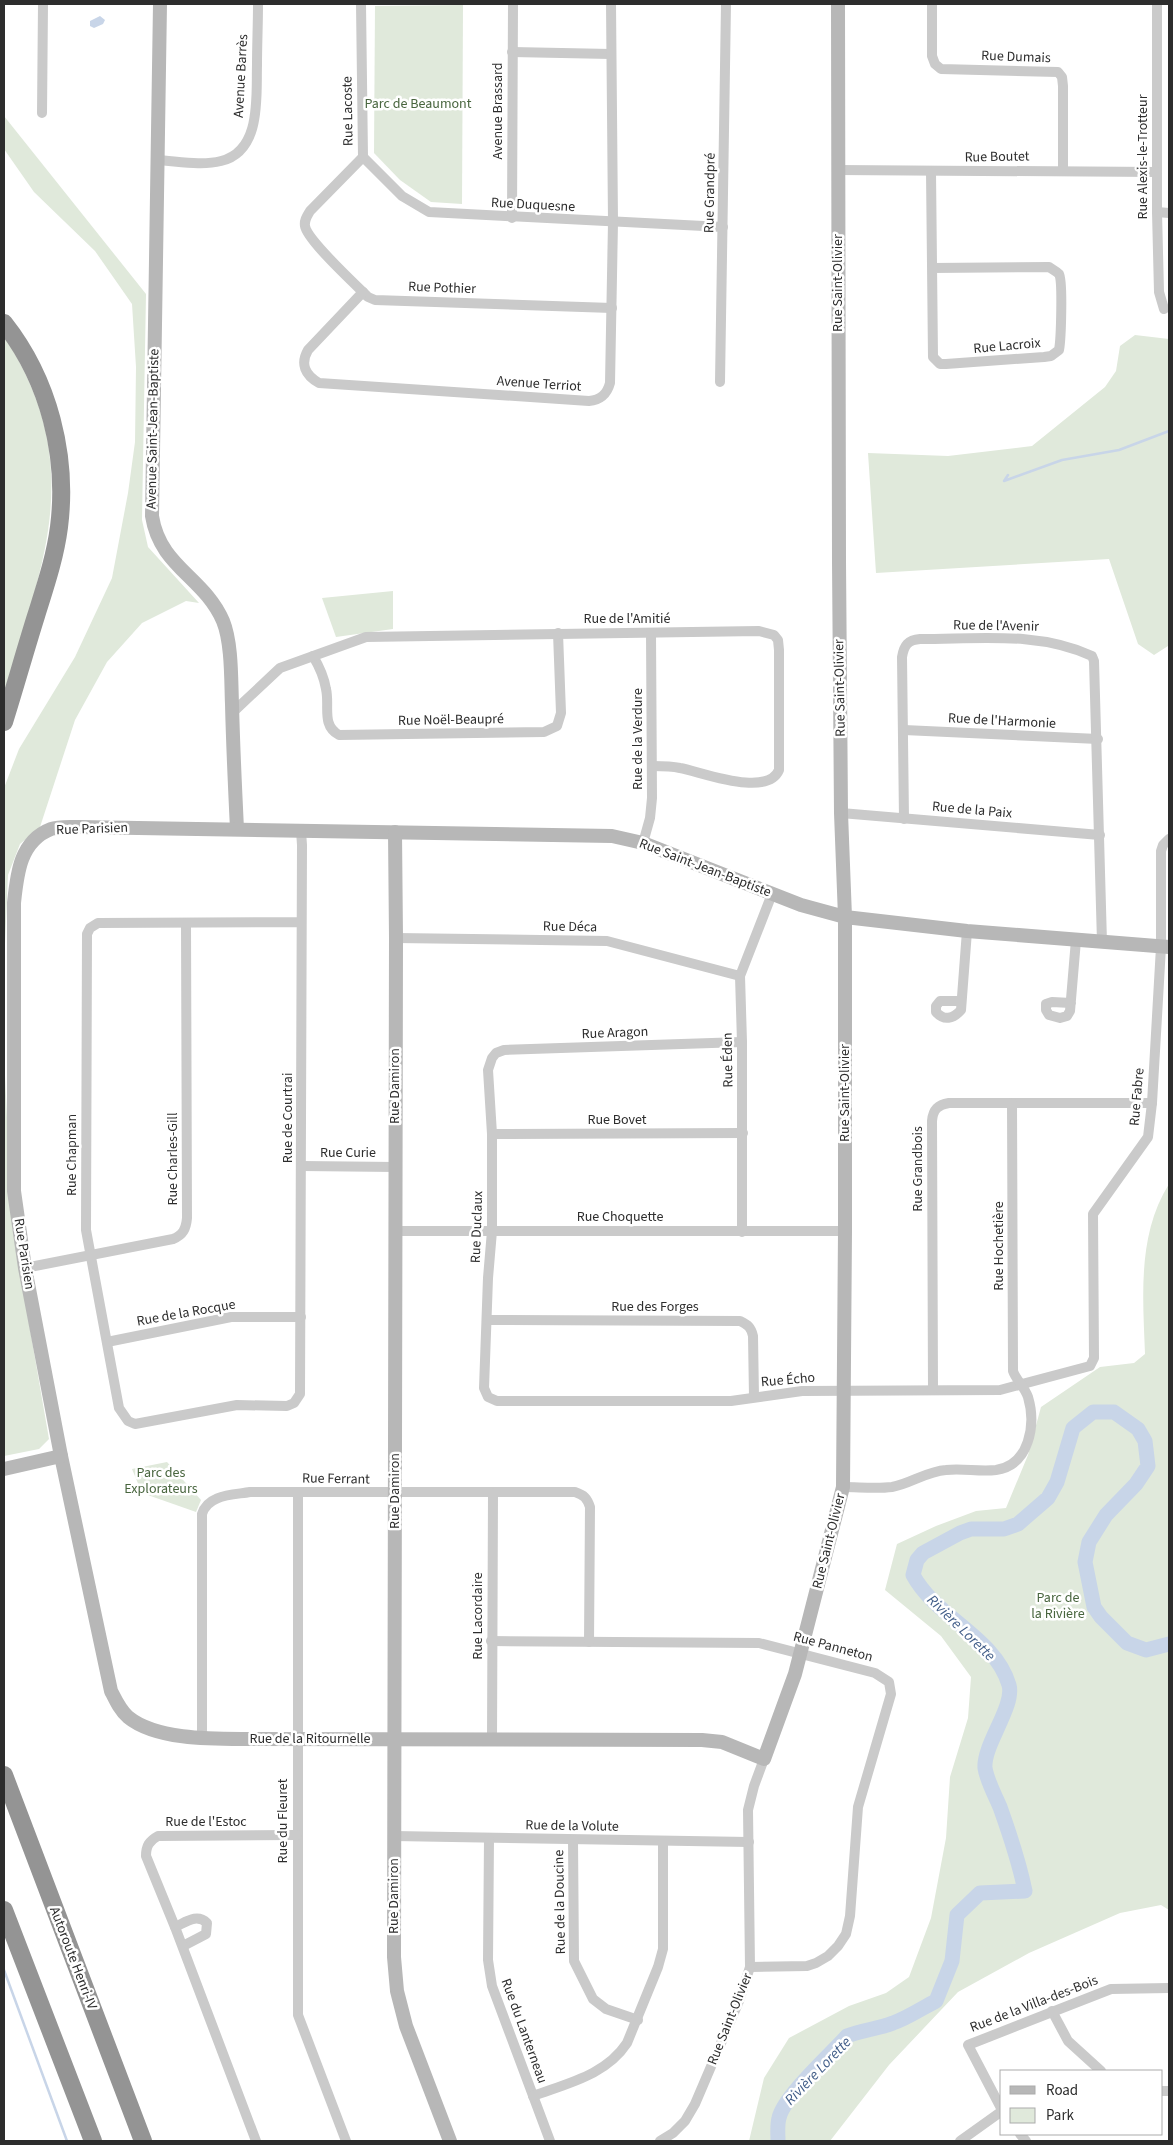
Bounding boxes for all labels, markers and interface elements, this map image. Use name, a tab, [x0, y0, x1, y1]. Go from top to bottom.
street label: Avenue Barrès	[229, 34, 253, 118]
street label: Rue Dumais	[981, 46, 1051, 68]
street label: Avenue Brassard	[488, 62, 508, 160]
street label: Rue Lacoste	[337, 76, 359, 146]
park label: Parc de Beaumont	[364, 94, 472, 114]
street label: Rue Alexis-le-Trotteur	[1133, 94, 1153, 220]
street label: Rue Boutet	[964, 146, 1030, 168]
street label: Rue Grandpré	[699, 153, 721, 233]
street label: Rue Duquesne	[490, 193, 576, 217]
street label: Rue Saint-Olivier	[828, 234, 848, 332]
street label: Rue Pothier	[408, 277, 476, 299]
street label: Rue Lacroix	[972, 333, 1042, 359]
street label: Avenue Saint-Jean-Baptiste	[142, 348, 164, 509]
street label: Avenue Terriot	[496, 371, 582, 397]
street label: Rue de l'Amitié	[584, 609, 671, 629]
street label: Rue de l'Avenir	[953, 615, 1039, 637]
street label: Rue Saint-Olivier	[829, 639, 851, 737]
street label: Rue de la Verdure	[628, 688, 648, 790]
street label: Rue de l'Harmonie	[947, 708, 1057, 734]
street label: Rue Noël-Beaupré	[398, 709, 504, 731]
street label: Rue de la Paix	[931, 797, 1014, 824]
street label: Rue Parisien	[56, 818, 128, 840]
street label: Rue Saint-Jean-Baptiste	[636, 834, 774, 902]
street label: Rue Déca	[543, 917, 597, 937]
street label: Rue Aragon	[581, 1022, 649, 1044]
street label: Rue Éden	[718, 1032, 738, 1088]
street label: Rue Saint-Olivier	[835, 1044, 855, 1142]
street label: Rue Damiron	[385, 1048, 405, 1124]
street label: Rue Fabre	[1125, 1067, 1150, 1127]
street label: Rue de Courtrai	[278, 1073, 298, 1163]
street label: Rue Bovet	[587, 1110, 647, 1130]
street label: Rue Charles-Gill	[163, 1112, 183, 1205]
street label: Rue Chapman	[62, 1114, 82, 1196]
street label: Rue Grandbois	[908, 1126, 928, 1212]
street label: Rue Curie	[320, 1143, 376, 1163]
street label: Rue Duclaux	[466, 1190, 488, 1264]
street label: Rue Hochetière	[989, 1201, 1009, 1291]
street label: Rue Choquette	[577, 1207, 663, 1227]
street label: Rue Parisien	[8, 1217, 40, 1291]
street label: Rue de la Rocque	[135, 1294, 237, 1332]
street label: Rue des Forges	[611, 1297, 699, 1317]
street label: Rue Écho	[760, 1368, 816, 1392]
street label: Rue Damiron	[385, 1453, 405, 1529]
park label: Parc des Explorateurs	[124, 1463, 198, 1499]
street label: Rue Ferrant	[302, 1468, 370, 1490]
street label: Rue Saint-Olivier	[807, 1491, 851, 1591]
street label: Rue Lacordaire	[468, 1572, 488, 1660]
park label: Parc de la Rivière	[1031, 1588, 1085, 1624]
water label: Rivière Lorette	[922, 1590, 1000, 1666]
street label: Rue Panneton	[791, 1627, 875, 1667]
street label: Rue de la Ritournelle	[250, 1729, 371, 1749]
street label: Rue du Fleuret	[273, 1778, 293, 1863]
street label: Rue de l'Estoc	[165, 1812, 247, 1832]
street label: Rue de la Volute	[525, 1815, 619, 1837]
street label: Rue de la Doucine	[549, 1850, 571, 1954]
street label: Rue Damiron	[384, 1858, 404, 1934]
street label: Autoroute Henri-IV	[44, 1904, 102, 2013]
street label: Rue Saint-Olivier	[702, 1970, 758, 2068]
street label: Rue de la Villa-des-Bois	[967, 1970, 1101, 2038]
street label: Rue du Lanterneau	[496, 1976, 552, 2086]
water label: Rivière Lorette	[780, 2032, 856, 2110]
legend	[1000, 2070, 1163, 2135]
text: Road	[1046, 2080, 1078, 2101]
text: Park	[1046, 2105, 1075, 2126]

